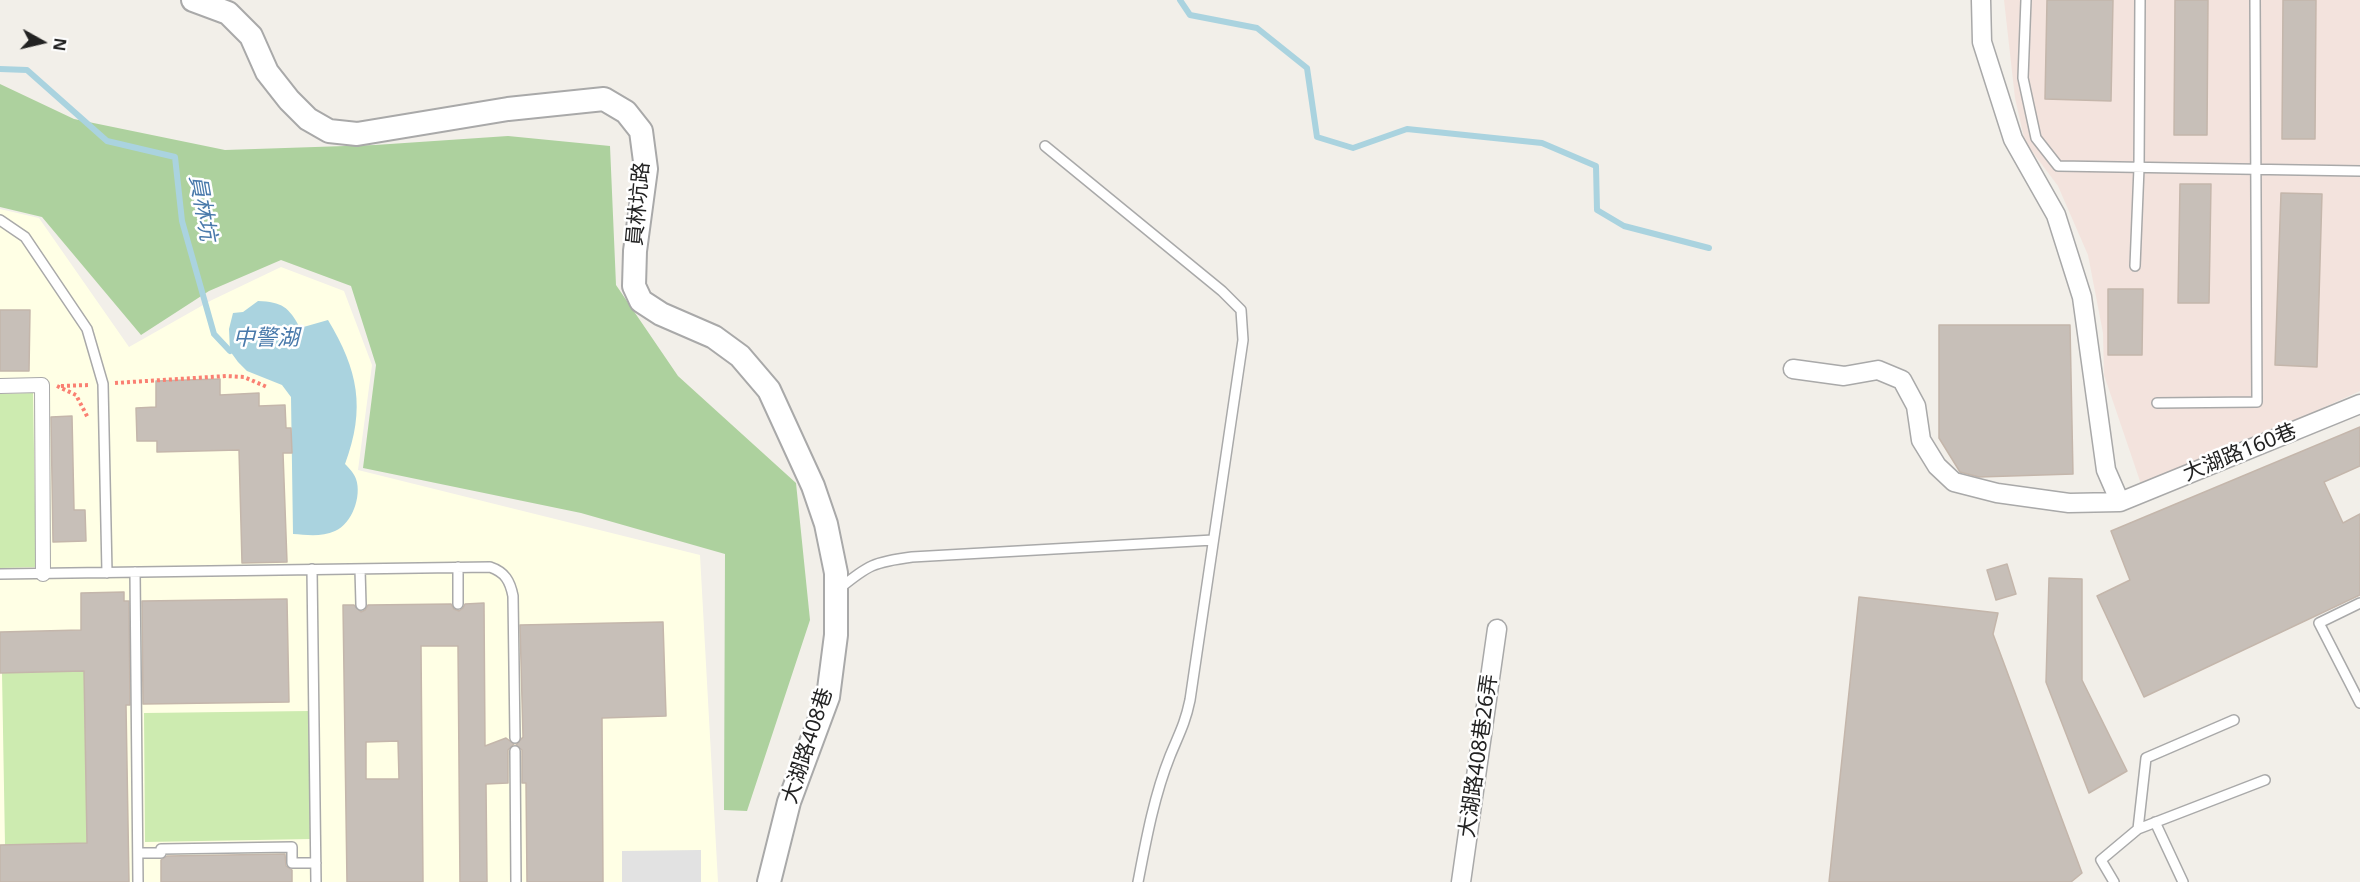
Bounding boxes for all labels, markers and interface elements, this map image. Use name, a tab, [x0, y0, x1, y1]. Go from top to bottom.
north arrow	[12, 12, 72, 72]
text: N	[48, 37, 72, 52]
street label: 員林坑路	[623, 161, 655, 247]
water label: 員林坑	[183, 173, 221, 243]
water label: 中警湖	[233, 326, 299, 352]
street label: 大湖路160巷	[2180, 419, 2300, 487]
street label: 大湖路408巷26弄	[1455, 673, 1503, 839]
street label: 大湖路408巷	[777, 685, 839, 807]

